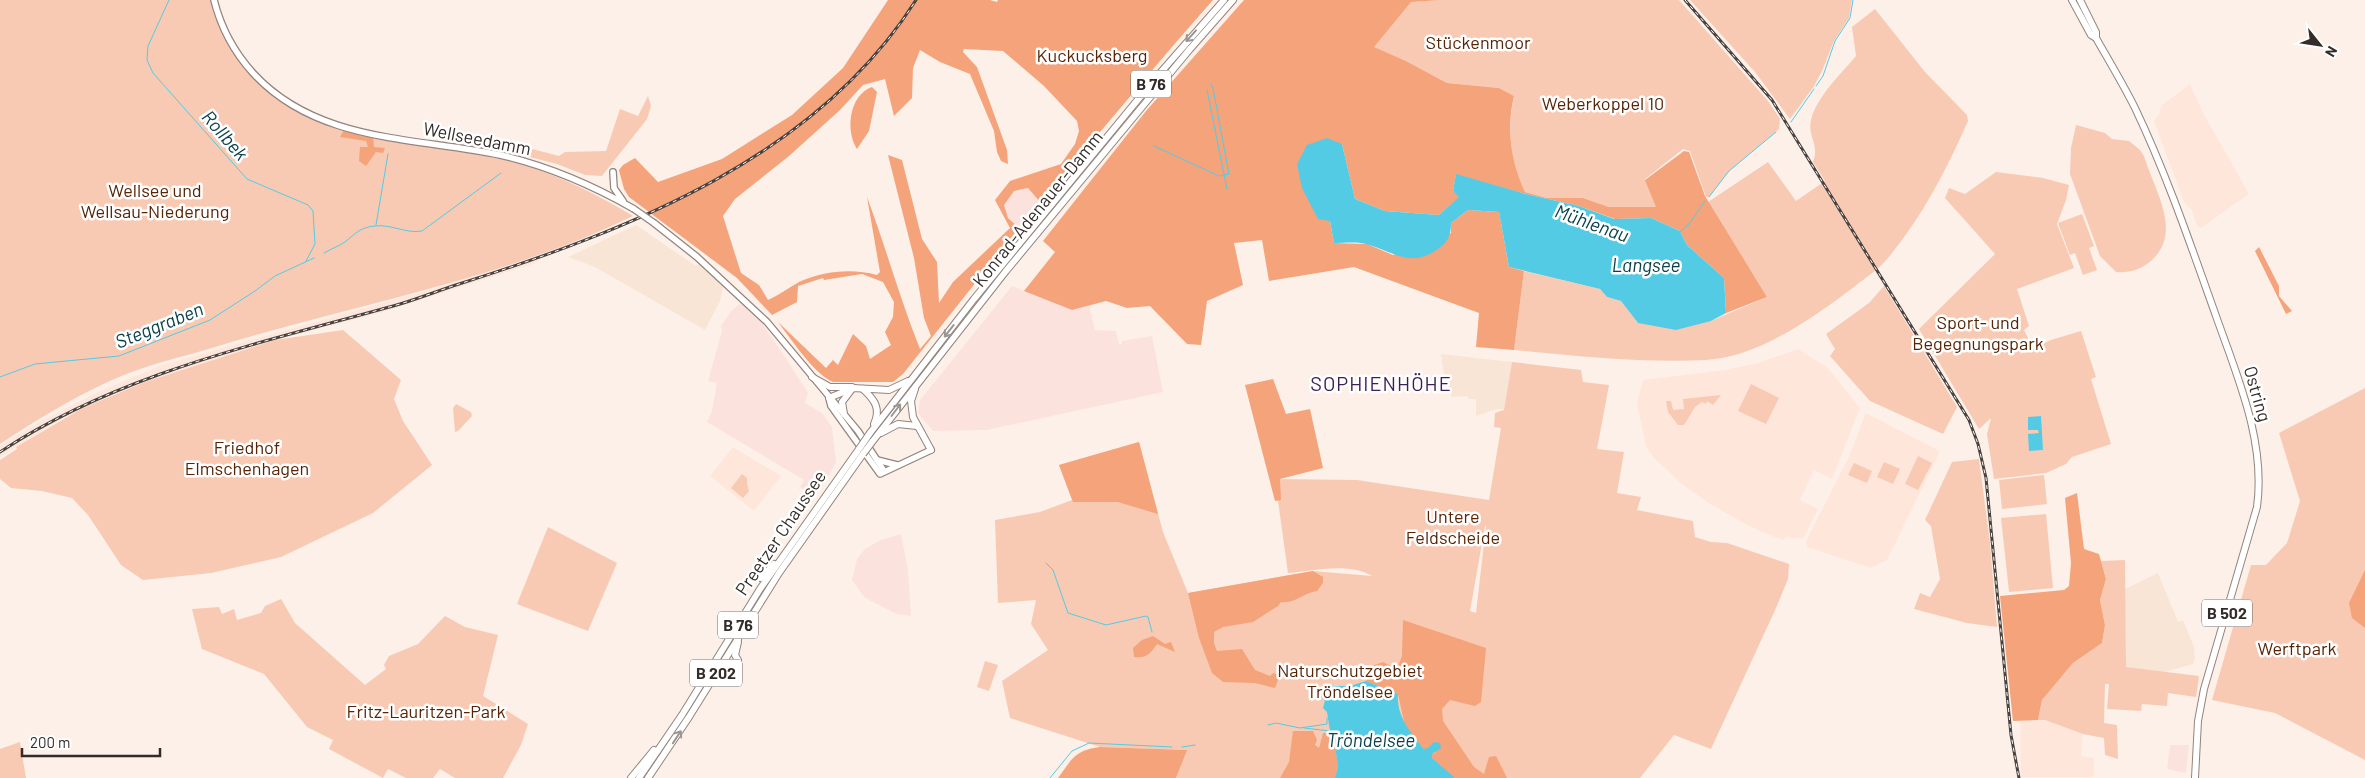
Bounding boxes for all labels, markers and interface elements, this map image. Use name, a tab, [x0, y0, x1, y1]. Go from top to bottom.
north arrow	[2295, 20, 2345, 70]
one-way arrow	[1186, 30, 1197, 43]
park label: Stückenmoor	[1425, 31, 1531, 53]
text: N	[2322, 43, 2341, 60]
park label: Kuckucksberg	[1037, 44, 1147, 66]
road number: B 76	[1131, 70, 1171, 98]
park label: Weberkoppel 10	[1542, 92, 1664, 114]
water label: Rollbek	[197, 105, 254, 165]
street label: Wellseedamm	[421, 117, 533, 159]
street label: Konrad-Adenauer-Damm	[967, 126, 1107, 291]
park label: Wellsee und Wellsau-Niederung	[81, 179, 229, 222]
water label: Mühlenau	[1552, 199, 1632, 247]
water label: Langsee	[1612, 253, 1681, 276]
water label: Steggraben	[111, 296, 206, 353]
park label: Sport- und Begegnungspark	[1912, 311, 2044, 354]
one-way arrow	[944, 324, 955, 337]
street label: Ostring	[2240, 363, 2276, 424]
district label: SOPHIENHÖHE	[1310, 371, 1452, 395]
one-way arrow	[891, 404, 902, 417]
park label: Friedhof Elmschenhagen	[185, 436, 309, 479]
street label: Preetzer Chaussee	[730, 466, 830, 599]
park label: Untere Feldscheide	[1406, 505, 1500, 548]
road number: B 502	[2202, 600, 2252, 626]
road number: B 76	[718, 612, 758, 638]
park label: Werftpark	[2258, 637, 2336, 659]
park label: Naturschutzgebiet Tröndelsee	[1277, 659, 1423, 702]
road number: B 202	[690, 660, 742, 686]
park label: Fritz-Lauritzen-Park	[346, 700, 506, 722]
scale bar	[22, 726, 160, 758]
water label: Tröndelsee	[1327, 728, 1415, 751]
one-way arrow	[672, 730, 682, 744]
text: 200 m	[30, 733, 70, 751]

